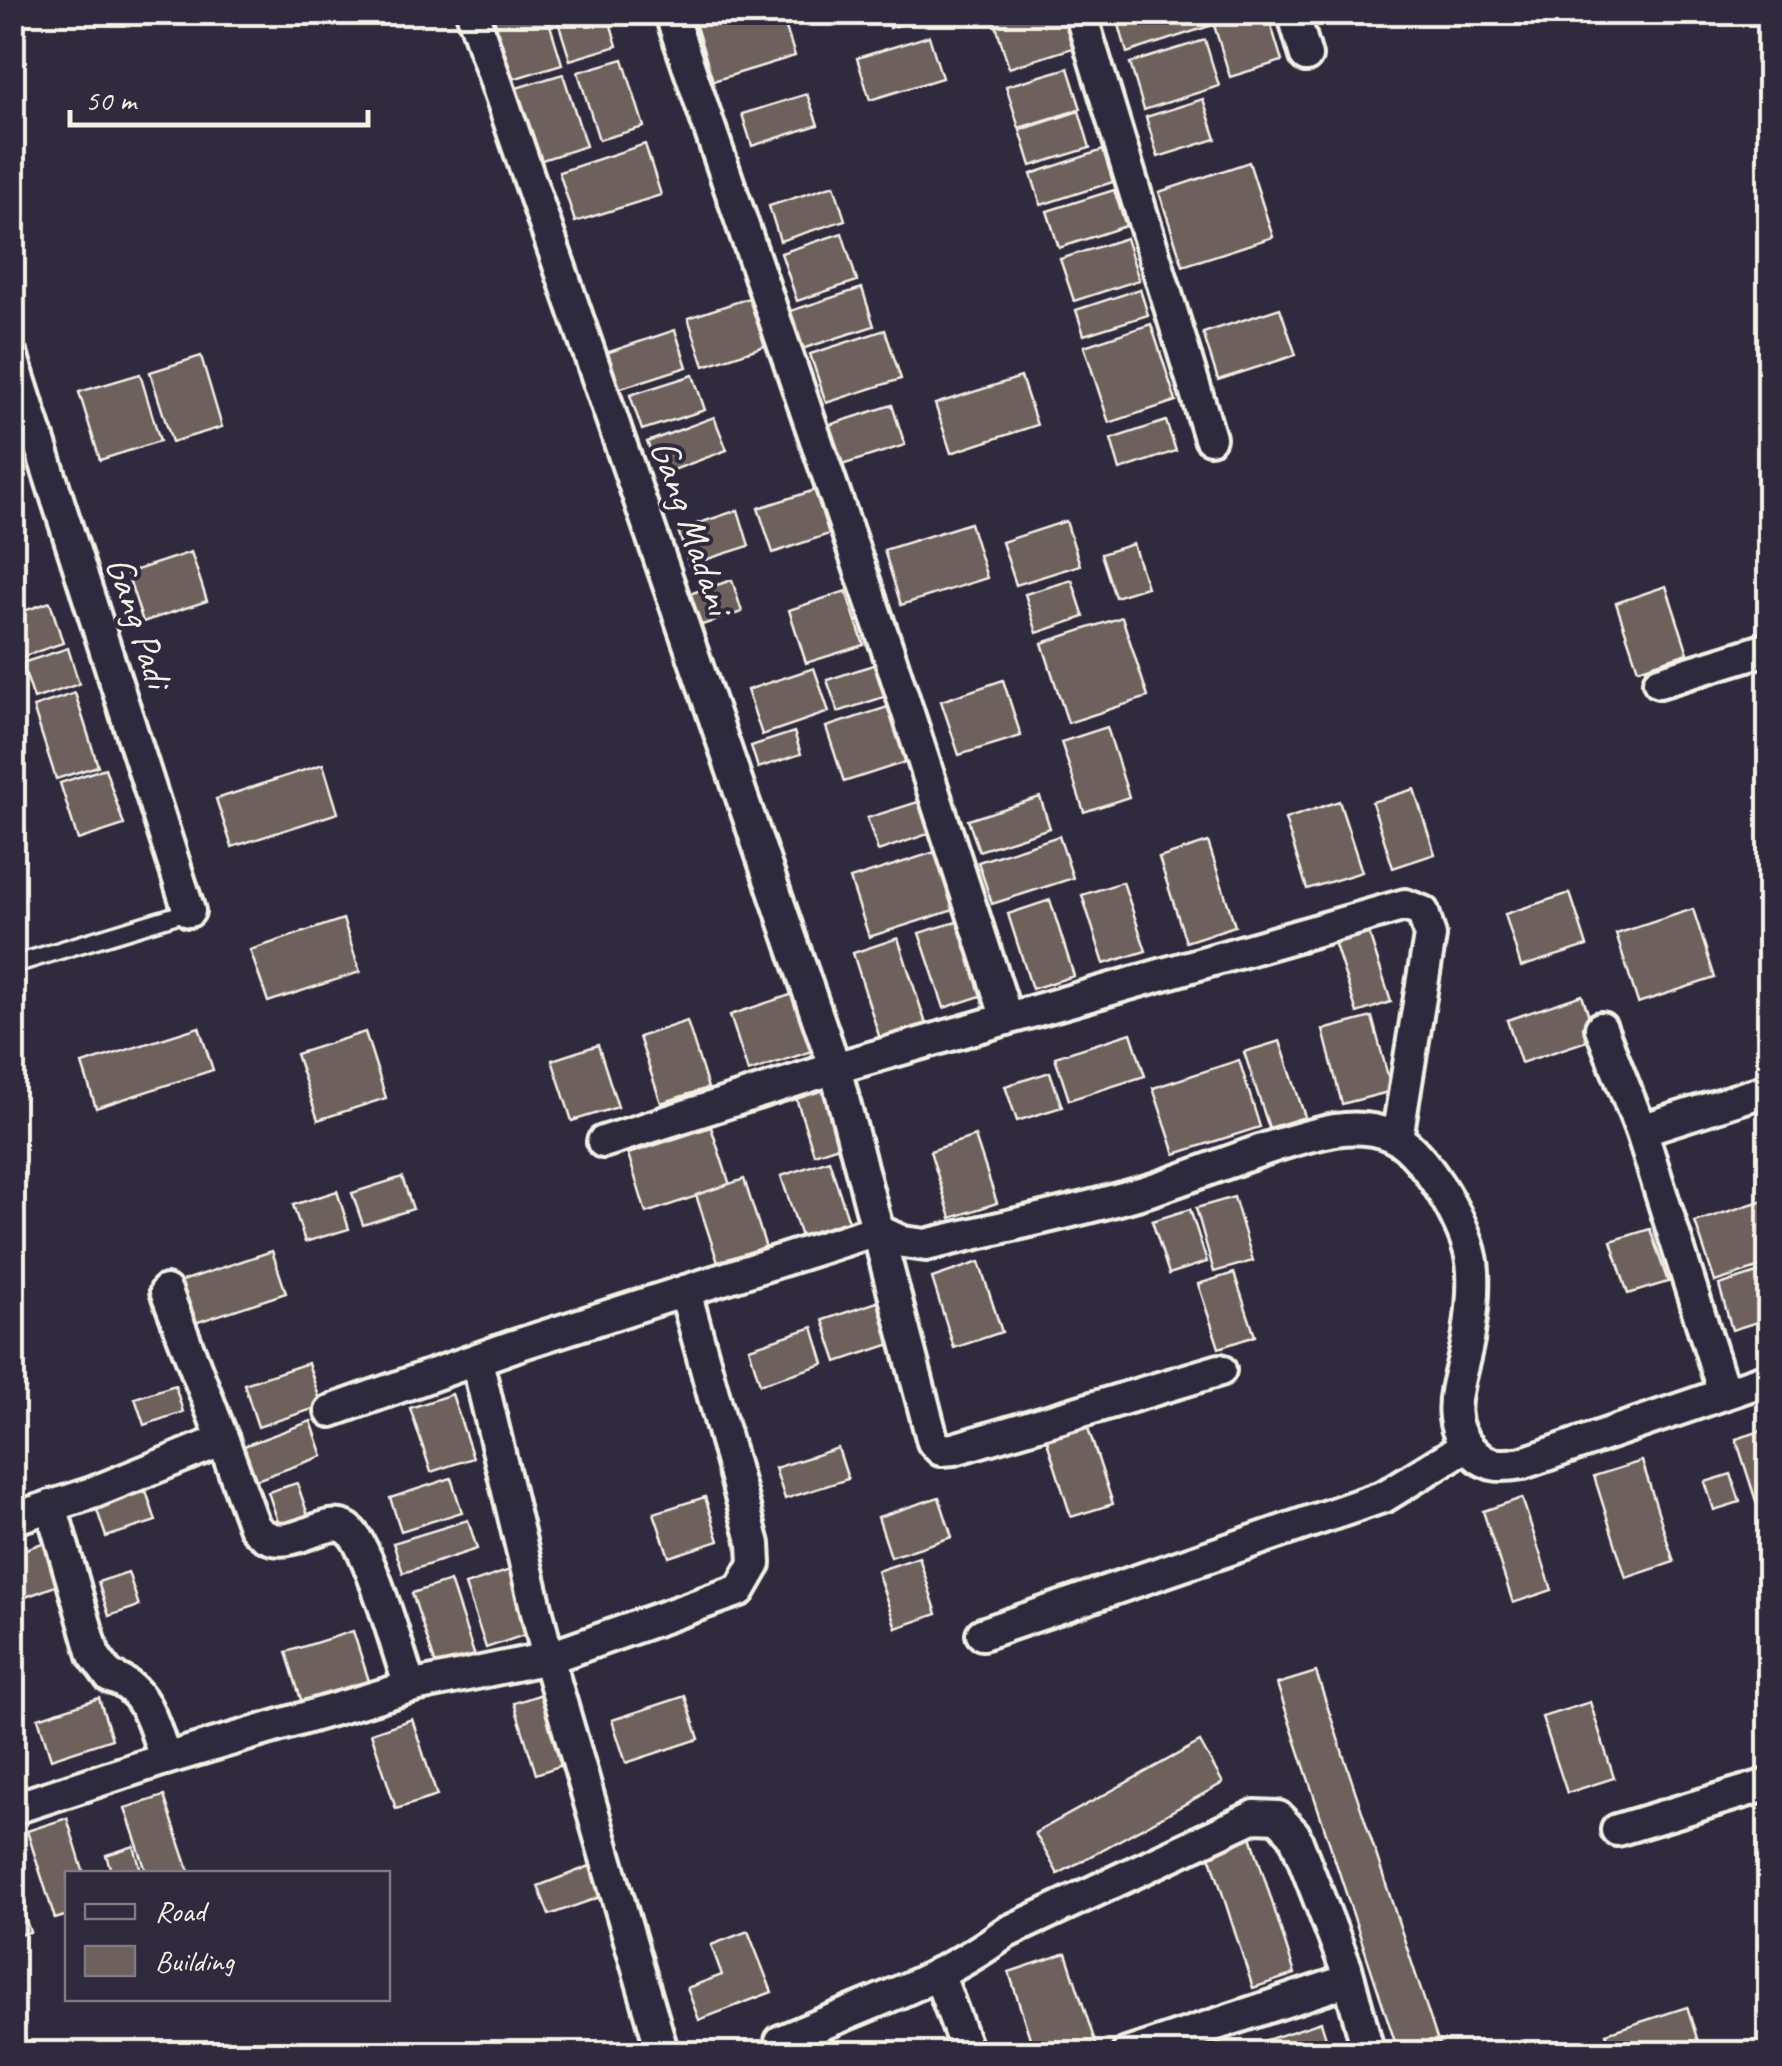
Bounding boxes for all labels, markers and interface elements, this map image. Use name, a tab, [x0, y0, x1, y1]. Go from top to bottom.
scale bar	[70, 65, 368, 127]
text: 50 m	[85, 81, 138, 119]
street label: Gang Madani	[639, 433, 747, 625]
street label: Gang Padi	[94, 550, 185, 698]
legend	[65, 1871, 390, 2001]
text: Road	[155, 1892, 209, 1930]
text: Building	[155, 1942, 235, 1980]

